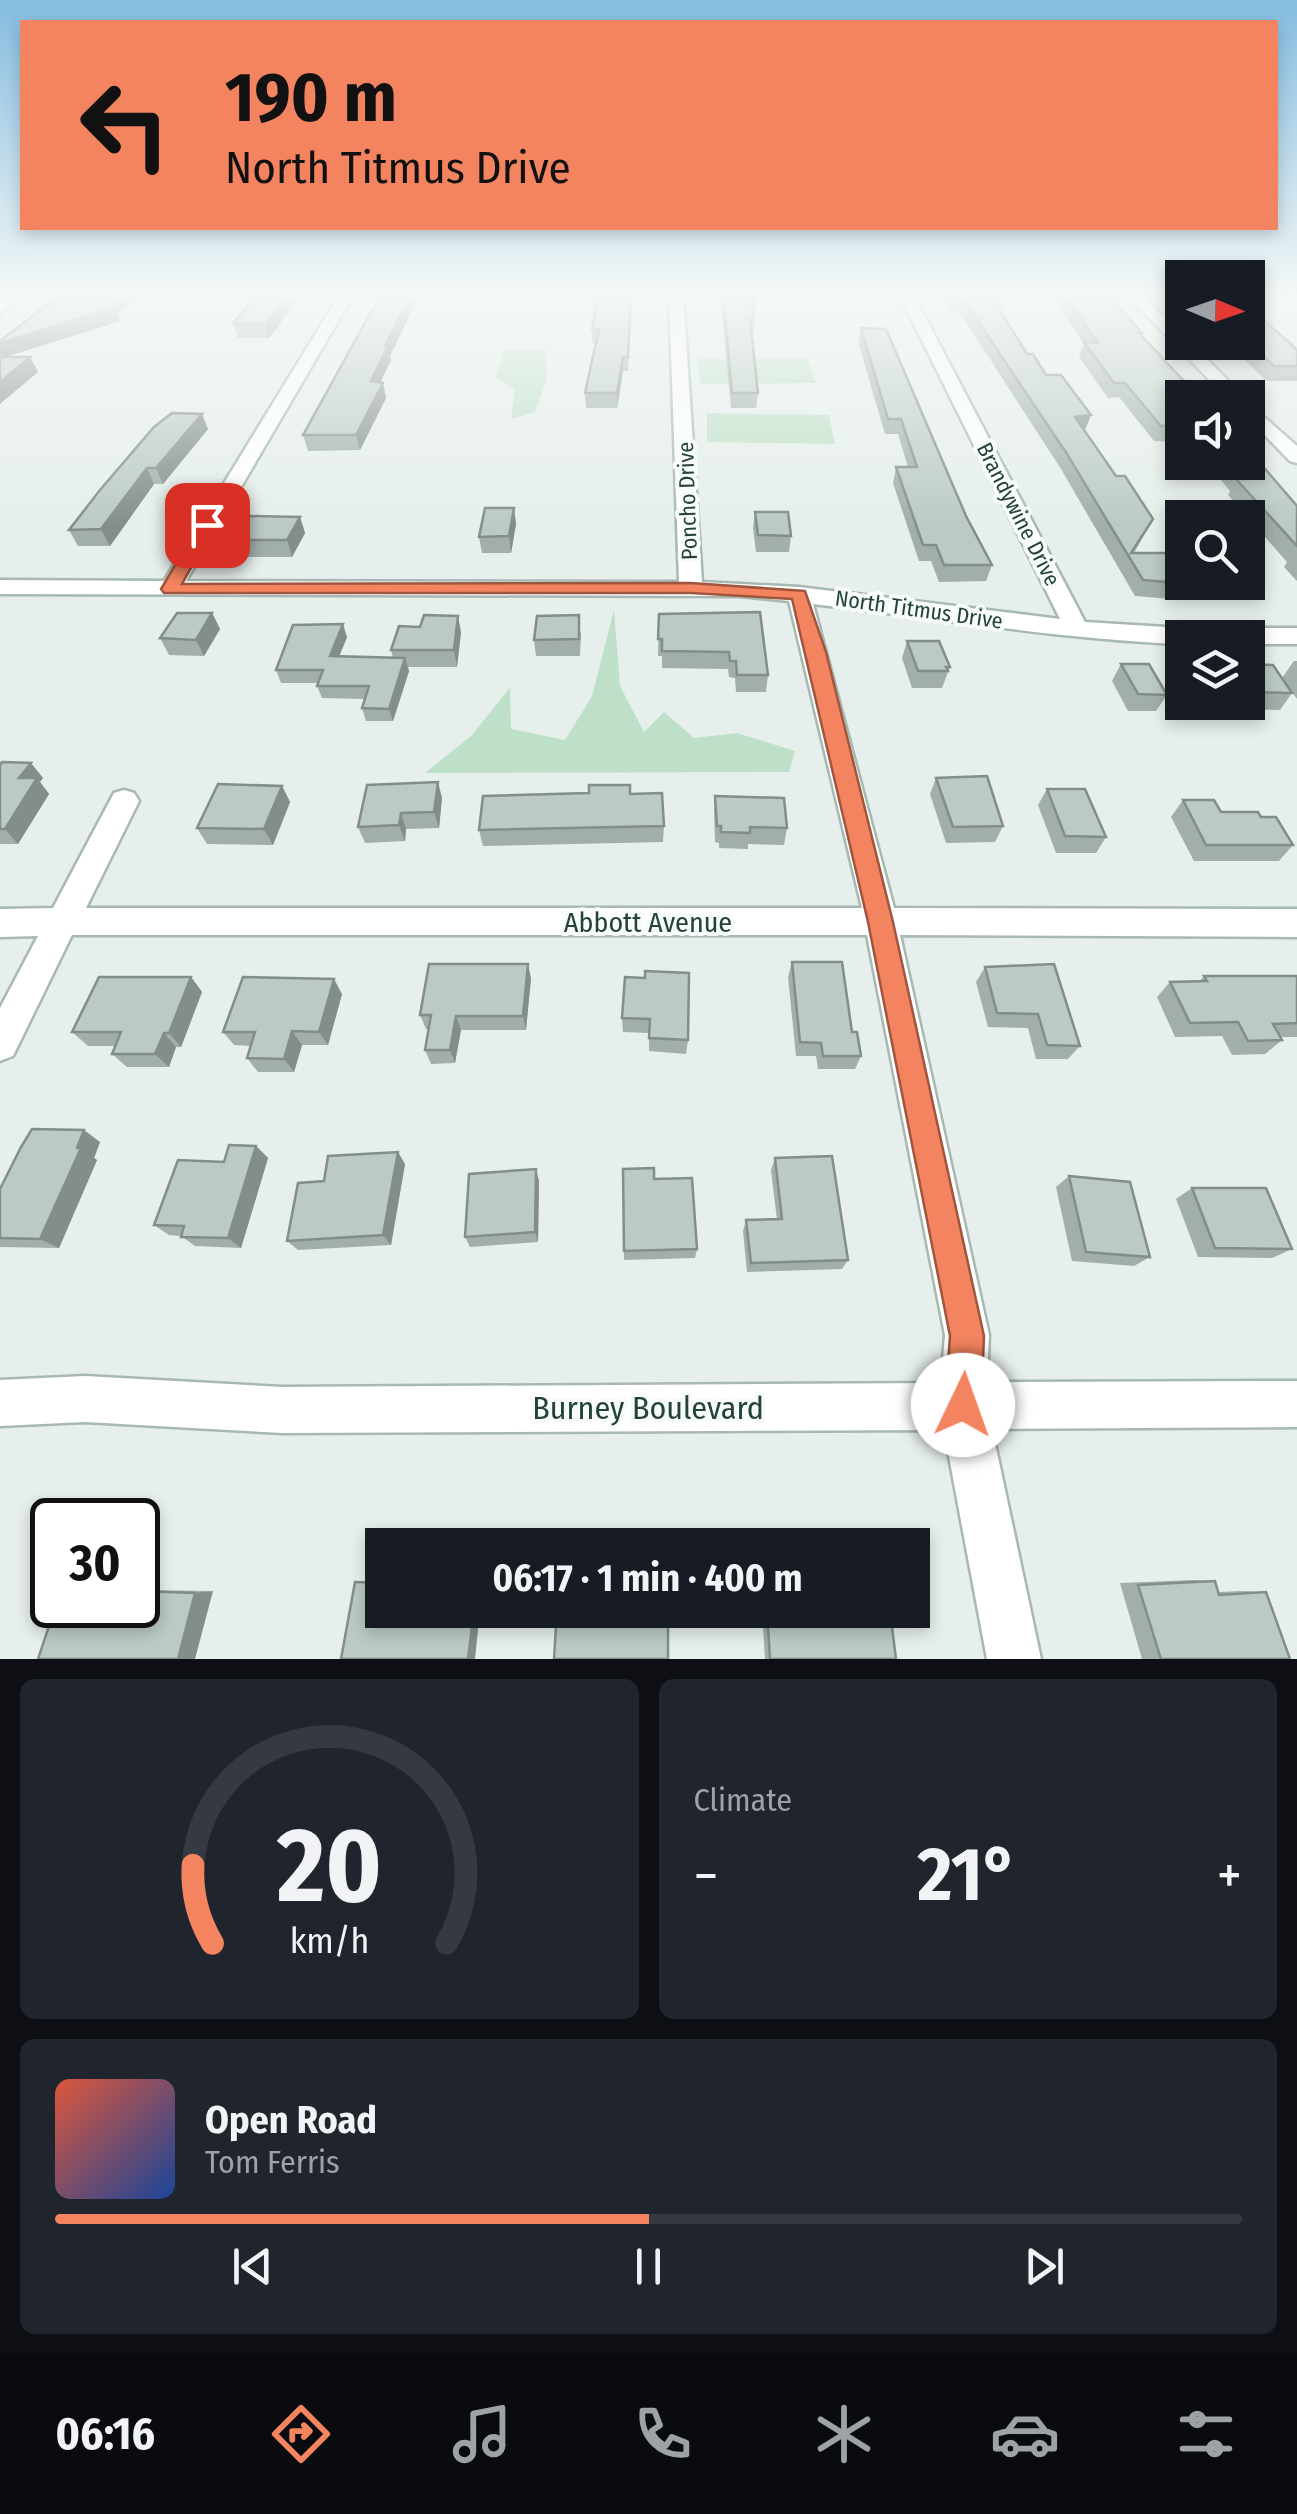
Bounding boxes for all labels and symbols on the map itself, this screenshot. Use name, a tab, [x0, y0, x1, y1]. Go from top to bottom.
north arrow	[1165, 260, 1265, 360]
street label: Brandywine Drive	[971, 438, 1066, 590]
street label: Poncho Drive	[672, 441, 703, 561]
pin	[165, 483, 250, 568]
street label: North Titmus Drive	[833, 584, 1005, 635]
street label: Abbott Avenue	[564, 906, 732, 939]
position arrow	[911, 1353, 1015, 1457]
street label: Burney Boulevard	[532, 1389, 764, 1427]
speed limit sign: 30	[30, 1498, 160, 1628]

